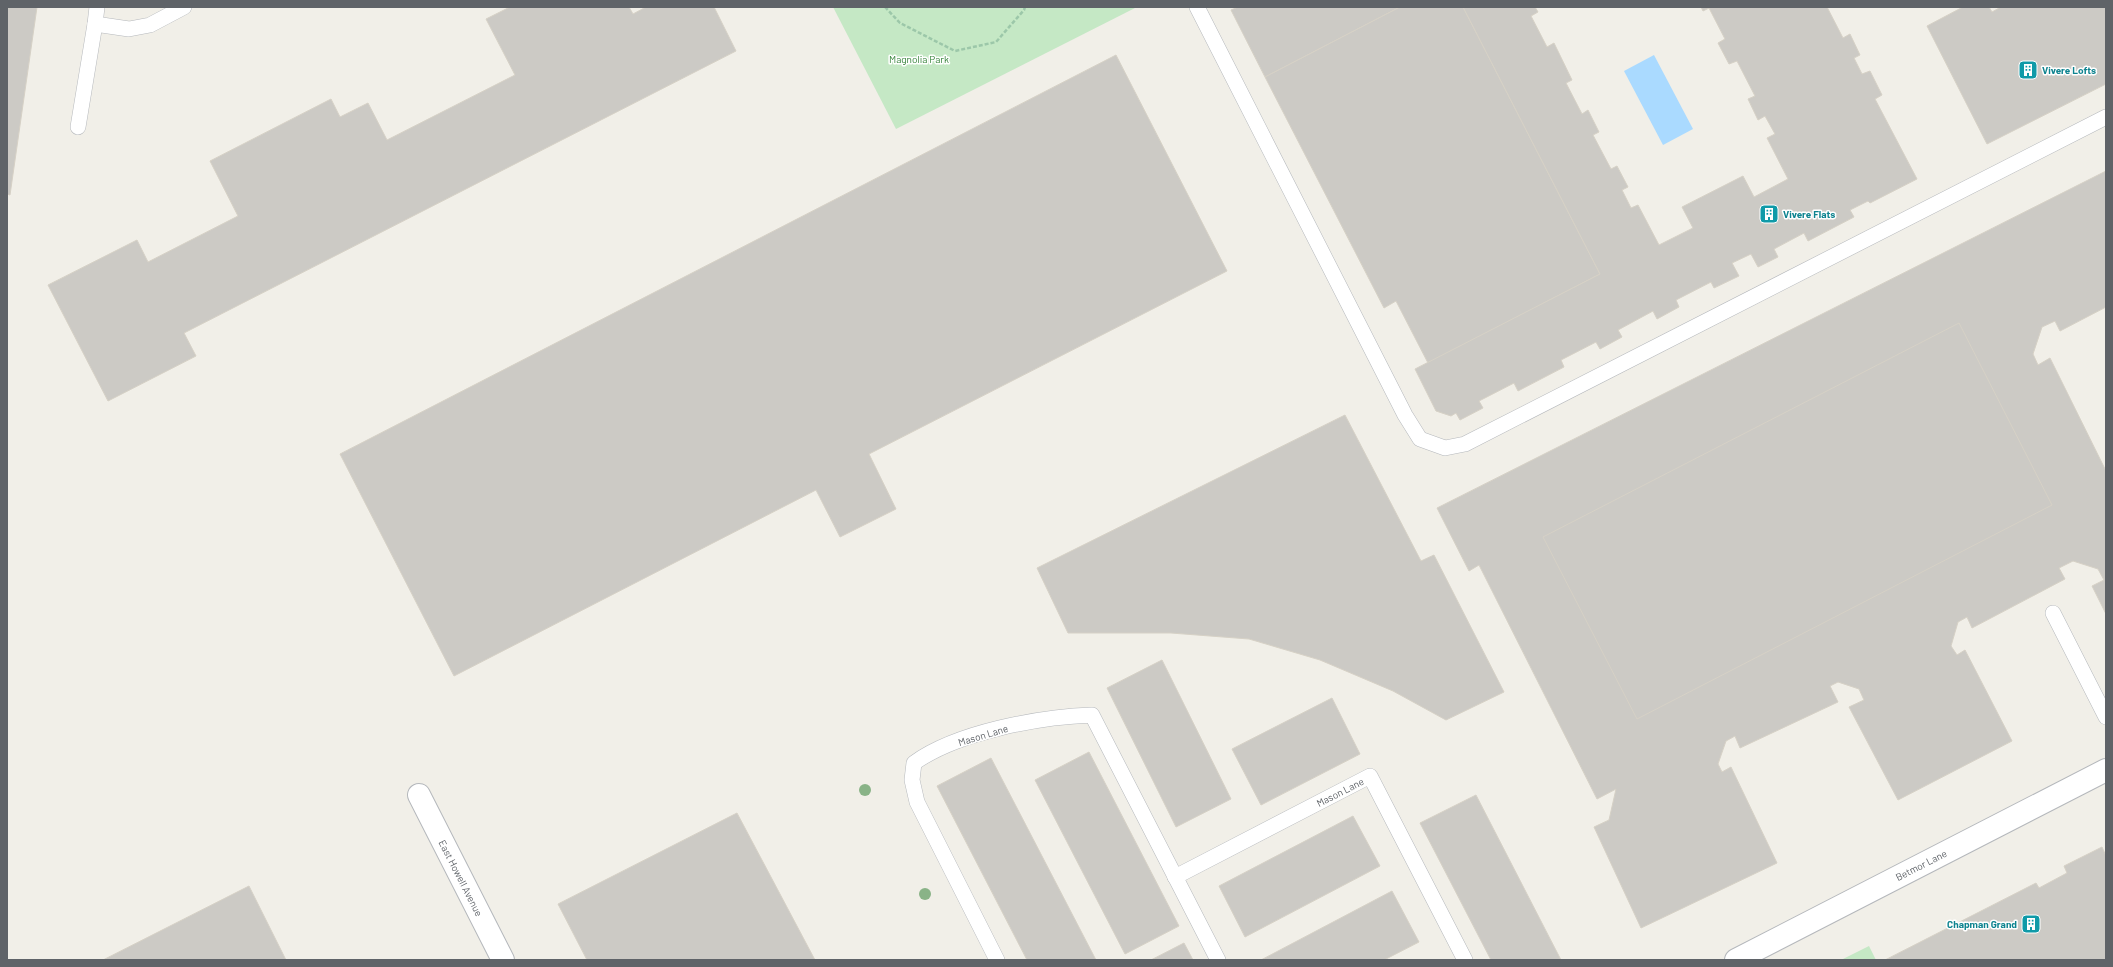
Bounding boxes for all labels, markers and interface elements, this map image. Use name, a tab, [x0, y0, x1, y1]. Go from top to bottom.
park label: Magnolia Park	[889, 53, 949, 65]
building icon: Vivere Lofts	[2017, 59, 2039, 81]
place label: Vivere Lofts	[2042, 64, 2096, 76]
building icon: Vivere Flats	[1758, 203, 1780, 225]
place label: Vivere Flats	[1783, 208, 1835, 220]
street label: Mason Lane	[957, 722, 1009, 748]
street label: Mason Lane	[1314, 775, 1366, 809]
street label: East Howell Avenue	[437, 838, 485, 918]
street label: Betmor Lane	[1893, 847, 1949, 883]
building icon: Chapman Grand	[2020, 913, 2042, 935]
place label: Chapman Grand	[1947, 918, 2017, 930]

